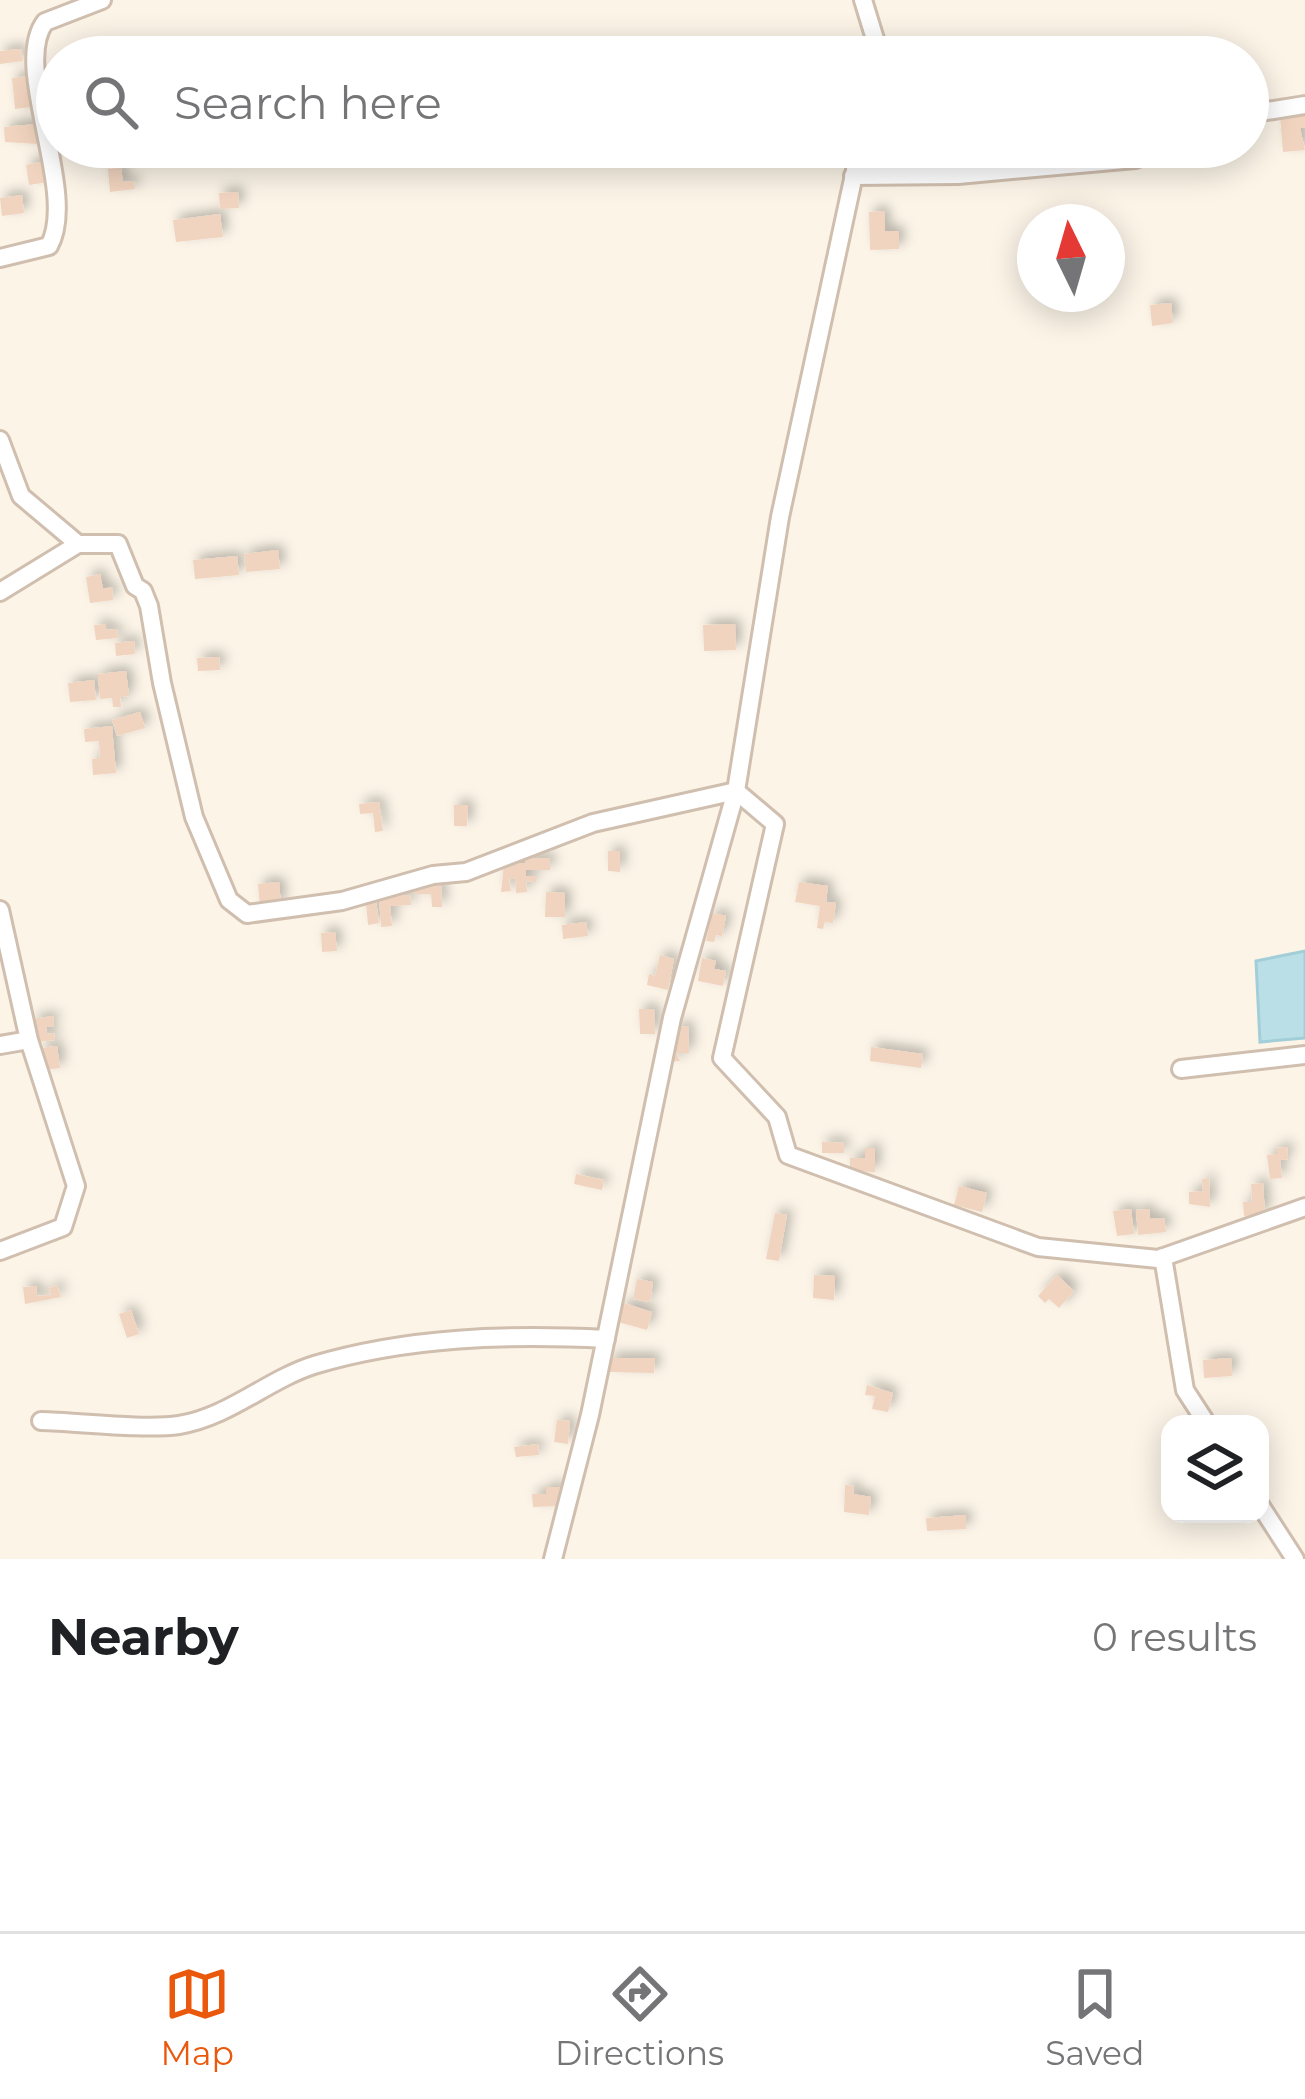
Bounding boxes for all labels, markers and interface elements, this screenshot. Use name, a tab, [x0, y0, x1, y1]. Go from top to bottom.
search box	[36, 36, 1269, 168]
icon: search	[78, 69, 144, 135]
text: Search here	[174, 75, 442, 130]
north arrow	[1017, 204, 1125, 312]
map controls	[1161, 1415, 1269, 1523]
button: layers	[1161, 1415, 1269, 1523]
text: Nearby	[48, 1606, 239, 1668]
text: 0 results	[1092, 1613, 1257, 1661]
tab: Map	[161, 1961, 234, 2073]
tab: Directions	[555, 1961, 724, 2073]
tab: Saved	[1045, 1961, 1144, 2073]

